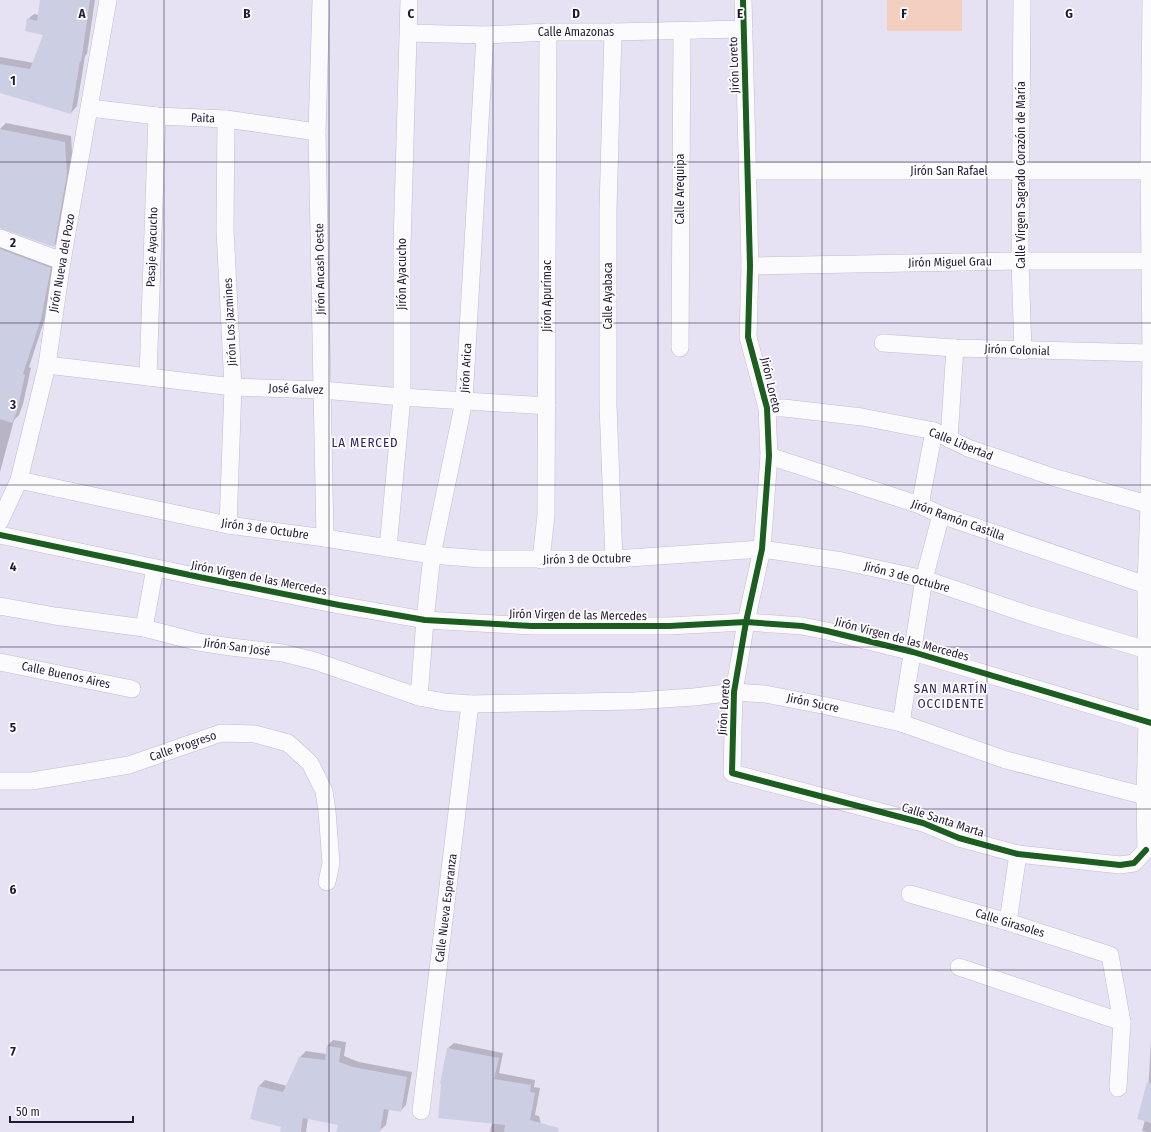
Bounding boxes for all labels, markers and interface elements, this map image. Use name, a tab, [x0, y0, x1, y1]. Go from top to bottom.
text: A	[77, 6, 86, 21]
text: B	[243, 6, 251, 21]
text: C	[408, 6, 415, 21]
text: D	[572, 6, 580, 21]
text: E	[737, 6, 743, 21]
text: F	[901, 6, 907, 21]
text: G	[1065, 6, 1073, 21]
street label: Calle Amazonas	[538, 25, 614, 39]
street label: Jirón Loreto	[726, 36, 742, 94]
text: 1	[10, 73, 16, 88]
street label: Calle Virgen Sagrado Corazón de María	[1014, 81, 1028, 269]
street label: Paita	[191, 111, 215, 125]
street label: Calle Arequipa	[673, 154, 687, 224]
street label: Jirón San Rafael	[910, 164, 988, 178]
street label: Pasaje Ayacucho	[144, 207, 160, 287]
street label: Jirón Nueva del Pozo	[46, 212, 78, 314]
street label: Jirón Ancash Oeste	[312, 223, 328, 315]
text: 2	[9, 235, 16, 250]
street label: Jirón Ayacucho	[395, 238, 409, 310]
street label: Jirón Miguel Grau	[908, 254, 992, 270]
street label: Jirón Apurímac	[540, 260, 554, 332]
street label: Calle Ayabaca	[601, 262, 615, 330]
street label: Jirón Los Jazmines	[221, 277, 239, 367]
street label: Jirón Colonial	[984, 342, 1050, 358]
street label: Jirón Arica	[458, 343, 474, 393]
street label: Jirón Loreto	[758, 356, 784, 414]
street label: José Galvez	[268, 381, 324, 397]
text: 3	[9, 397, 16, 412]
street label: Calle Libertad	[927, 425, 995, 463]
district label: LA MERCED	[331, 435, 399, 450]
street label: Jirón Ramón Castilla	[909, 497, 1007, 543]
street label: Jirón 3 de Octubre	[220, 516, 310, 542]
street label: Jirón 3 de Octubre	[543, 551, 631, 567]
street label: Jirón Virgen de las Mercedes	[190, 558, 328, 598]
text: 4	[10, 559, 17, 574]
street label: Jirón 3 de Octubre	[863, 559, 951, 595]
street label: Jirón Virgen de las Mercedes	[509, 607, 647, 623]
street label: Jirón Virgen de las Mercedes	[834, 614, 970, 664]
street label: Jirón San José	[203, 635, 271, 659]
street label: Calle Buenos Aires	[20, 659, 112, 691]
street label: Jirón Loreto	[715, 678, 733, 736]
district label: SAN MARTÍN OCCIDENTE	[914, 681, 988, 711]
street label: Jirón Sucre	[786, 691, 840, 715]
text: 5	[10, 720, 16, 735]
street label: Calle Progreso	[148, 728, 218, 764]
street label: Calle Santa Marta	[900, 800, 986, 840]
street label: Calle Nueva Esperanza	[432, 853, 460, 963]
text: 6	[10, 882, 17, 897]
street label: Calle Girasoles	[974, 906, 1046, 940]
text: 7	[10, 1044, 16, 1059]
scale bar	[10, 1098, 133, 1124]
text: 50 m	[16, 1105, 40, 1119]

